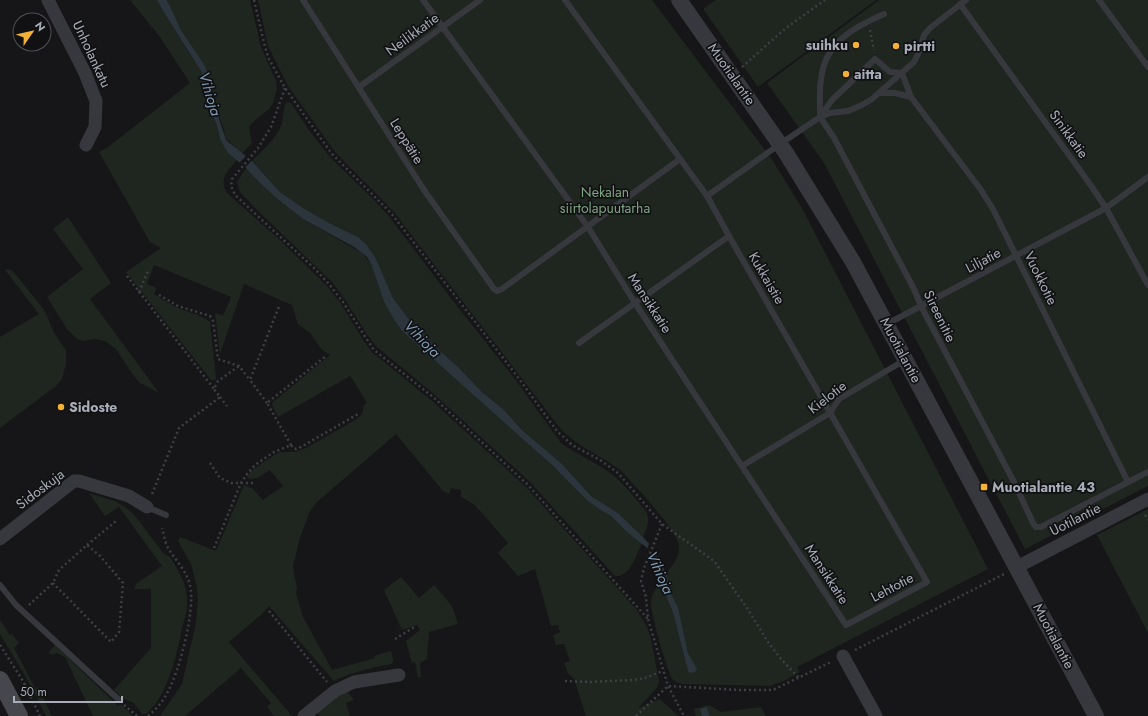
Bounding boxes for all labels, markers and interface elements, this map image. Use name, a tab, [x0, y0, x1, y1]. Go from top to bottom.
street label: Neilikkatie	[381, 8, 443, 60]
north arrow	[12, 12, 52, 52]
street label: Unholankatu	[68, 17, 116, 91]
text: N	[31, 18, 49, 35]
place label: suihku	[806, 35, 848, 55]
place label: pirtti	[904, 36, 935, 56]
street label: Muotialantie	[703, 39, 761, 109]
marker: suihku	[851, 40, 861, 50]
marker: pirtti	[891, 41, 901, 51]
place label: aitta	[854, 64, 882, 84]
water label: Vihioja	[193, 69, 227, 119]
marker: aitta	[841, 69, 851, 79]
street label: Sinikkatie	[1045, 106, 1093, 162]
street label: Leppätie	[385, 114, 429, 168]
park label: Nekalan siirtolapuutarha	[560, 182, 650, 218]
street label: Liljatie	[962, 242, 1004, 278]
street label: Kukkaistie	[744, 248, 790, 308]
street label: Vuokkotie	[1019, 248, 1063, 308]
street label: Mansikkatie	[623, 269, 677, 337]
street label: Sireenitie	[919, 287, 961, 345]
street label: Muotialantie	[875, 314, 927, 386]
water label: Vihioja	[399, 315, 446, 363]
street label: Kielotie	[804, 376, 850, 418]
place label: Sidoste	[69, 397, 117, 417]
marker: Sidoste	[56, 402, 66, 412]
street label: Sidoskuja	[12, 464, 68, 514]
place label: Muotialantie 43	[992, 477, 1095, 497]
marker: Muotialantie 43	[979, 482, 989, 492]
street label: Uotilantie	[1046, 498, 1104, 540]
street label: Mansikkatie	[800, 540, 854, 608]
water label: Vihioja	[641, 548, 679, 599]
street label: Lehtotie	[867, 567, 917, 607]
street label: Muotialantie	[1028, 600, 1080, 672]
scale bar	[14, 678, 122, 704]
text: 50 m	[20, 683, 47, 701]

